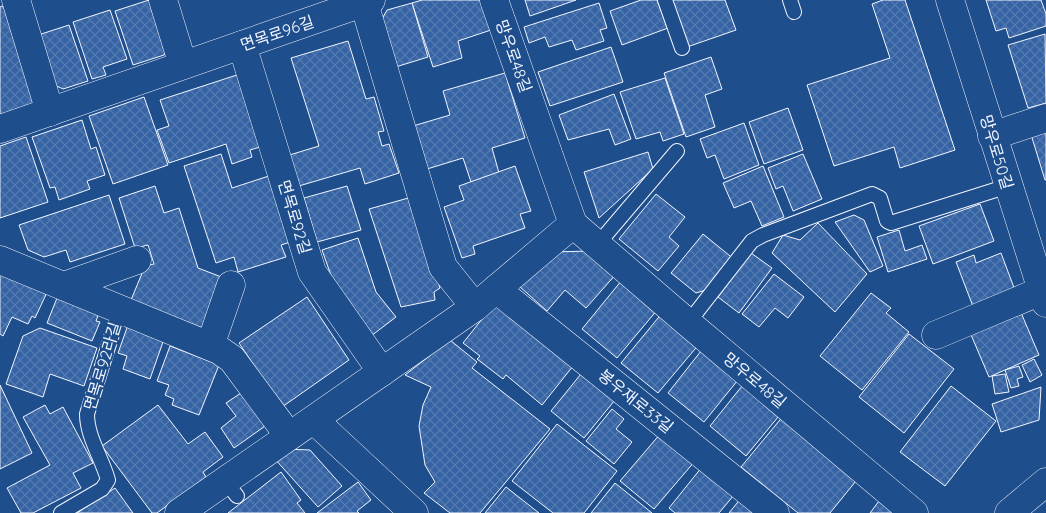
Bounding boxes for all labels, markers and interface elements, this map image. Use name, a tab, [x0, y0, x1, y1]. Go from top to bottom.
street label: 면목로96길	[238, 11, 316, 55]
street label: 망우로48길	[492, 17, 536, 95]
street label: 망우로50길	[976, 112, 1018, 192]
street label: 면목로92길	[274, 177, 316, 257]
street label: 면목로92라길	[79, 319, 125, 413]
street label: 망우로48길	[719, 348, 791, 412]
street label: 봉우재로33길	[595, 365, 677, 437]

